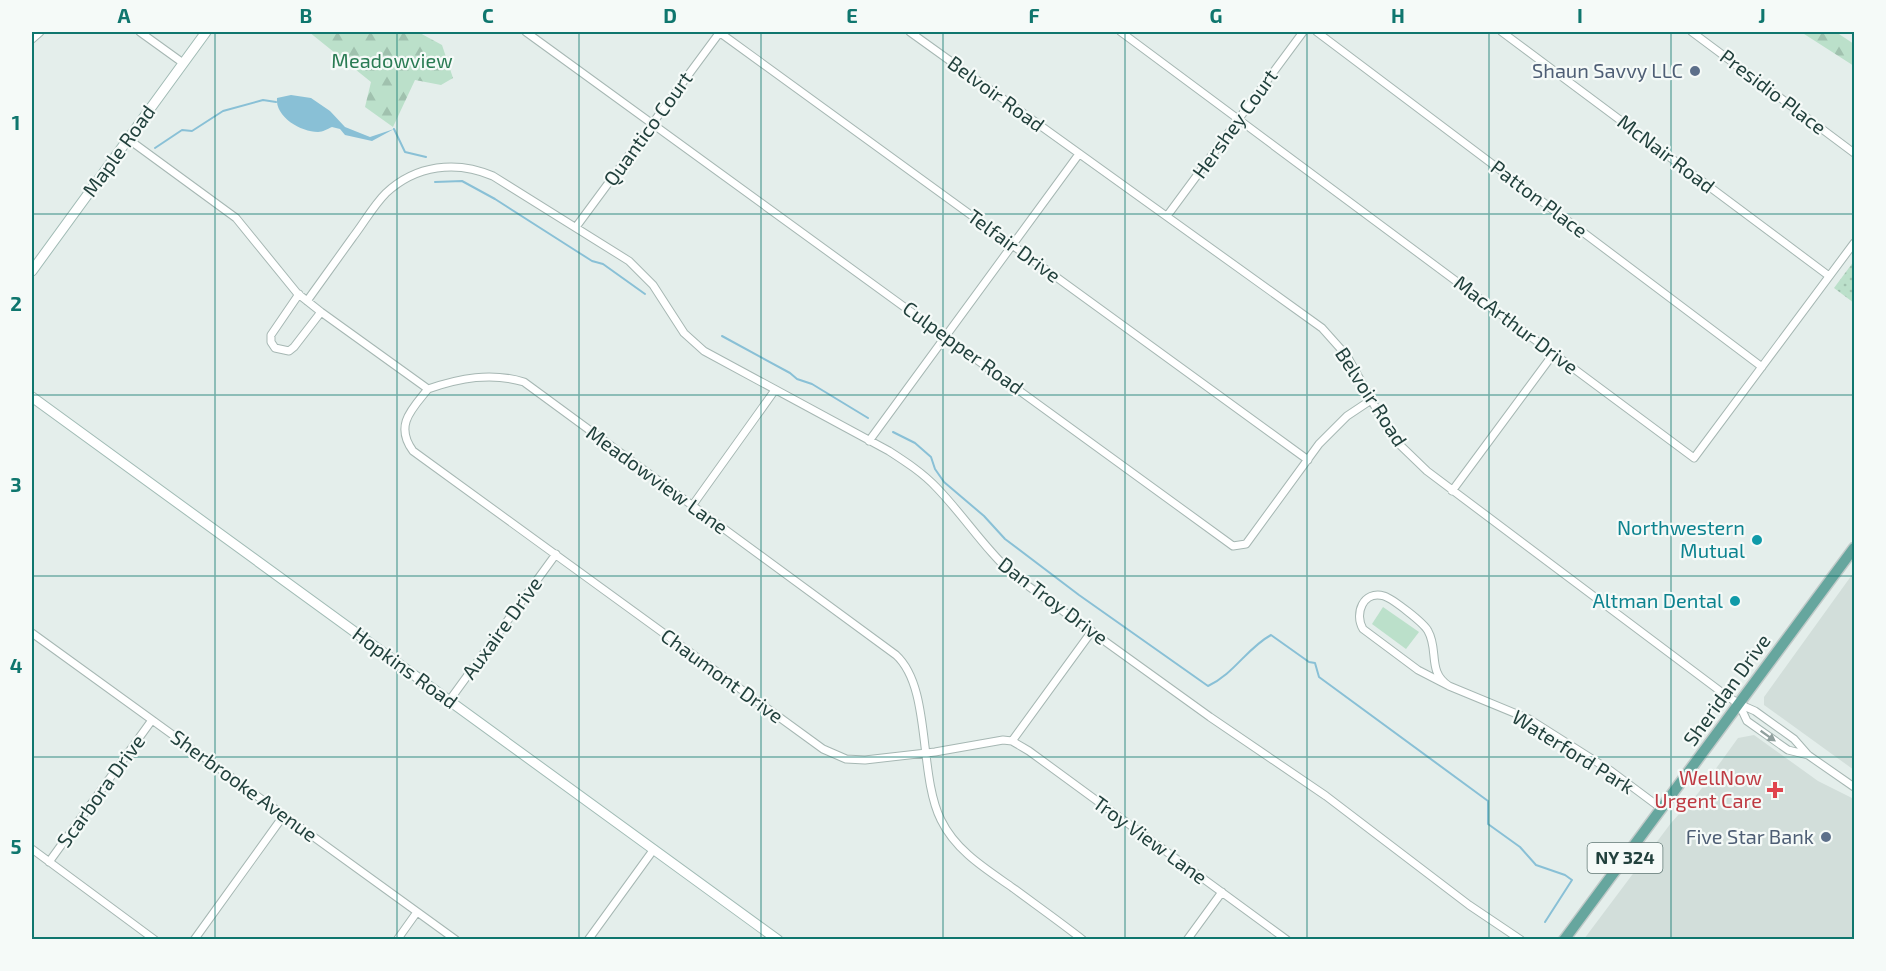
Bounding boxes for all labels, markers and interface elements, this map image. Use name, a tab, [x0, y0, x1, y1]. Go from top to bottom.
text: A	[117, 3, 131, 27]
text: B	[300, 3, 312, 27]
text: C	[482, 3, 494, 27]
text: D	[663, 3, 677, 27]
text: E	[846, 3, 858, 27]
text: F	[1028, 3, 1040, 27]
text: G	[1210, 3, 1222, 27]
text: H	[1391, 3, 1405, 27]
text: I	[1577, 3, 1583, 27]
text: J	[1758, 3, 1766, 27]
street label: Presidio Place	[1716, 43, 1831, 139]
park label: Meadowview	[331, 48, 453, 72]
street label: Belvoir Road	[944, 50, 1050, 136]
place label: Shaun Savvy LLC	[1532, 58, 1683, 82]
street label: Hershey Court	[1187, 64, 1282, 183]
marker: Shaun Savvy LLC	[1688, 64, 1702, 78]
street label: Quantico Court	[598, 66, 697, 190]
street label: Maple Road	[77, 100, 159, 201]
street label: McNair Road	[1613, 109, 1720, 198]
text: 1	[12, 110, 20, 134]
street label: Patton Place	[1487, 154, 1593, 242]
street label: Telfair Drive	[963, 203, 1066, 287]
street label: MacArthur Drive	[1450, 270, 1583, 379]
text: 2	[10, 291, 22, 315]
street label: Culpepper Road	[899, 295, 1029, 399]
street label: Belvoir Road	[1331, 342, 1413, 451]
street label: Meadowview Lane	[582, 420, 733, 539]
text: 3	[10, 472, 22, 496]
place label: Northwestern Mutual	[1617, 515, 1745, 562]
marker: Northwestern Mutual	[1750, 533, 1764, 547]
street label: Dan Troy Drive	[994, 551, 1113, 649]
street label: Auxaire Drive	[456, 572, 546, 683]
place label: Altman Dental	[1592, 588, 1723, 612]
marker: Altman Dental	[1728, 594, 1742, 608]
street label: Hopkins Road	[348, 621, 463, 713]
street label: Chaumont Drive	[657, 623, 788, 728]
street label: Sheridan Drive	[1678, 629, 1775, 750]
text: 4	[10, 653, 23, 677]
street label: Waterford Park	[1508, 704, 1639, 798]
street label: Sherbrooke Avenue	[167, 724, 322, 846]
street label: Scarbora Drive	[51, 729, 149, 852]
one-way arrow	[1760, 730, 1776, 742]
place label: WellNow Urgent Care	[1654, 765, 1762, 812]
marker: WellNow Urgent Care	[1766, 781, 1784, 799]
street label: Troy View Lane	[1089, 790, 1212, 889]
place label: Five Star Bank	[1686, 824, 1814, 848]
marker: Five Star Bank	[1819, 830, 1833, 844]
text: 5	[10, 834, 22, 858]
road number: NY 324	[1588, 843, 1662, 873]

